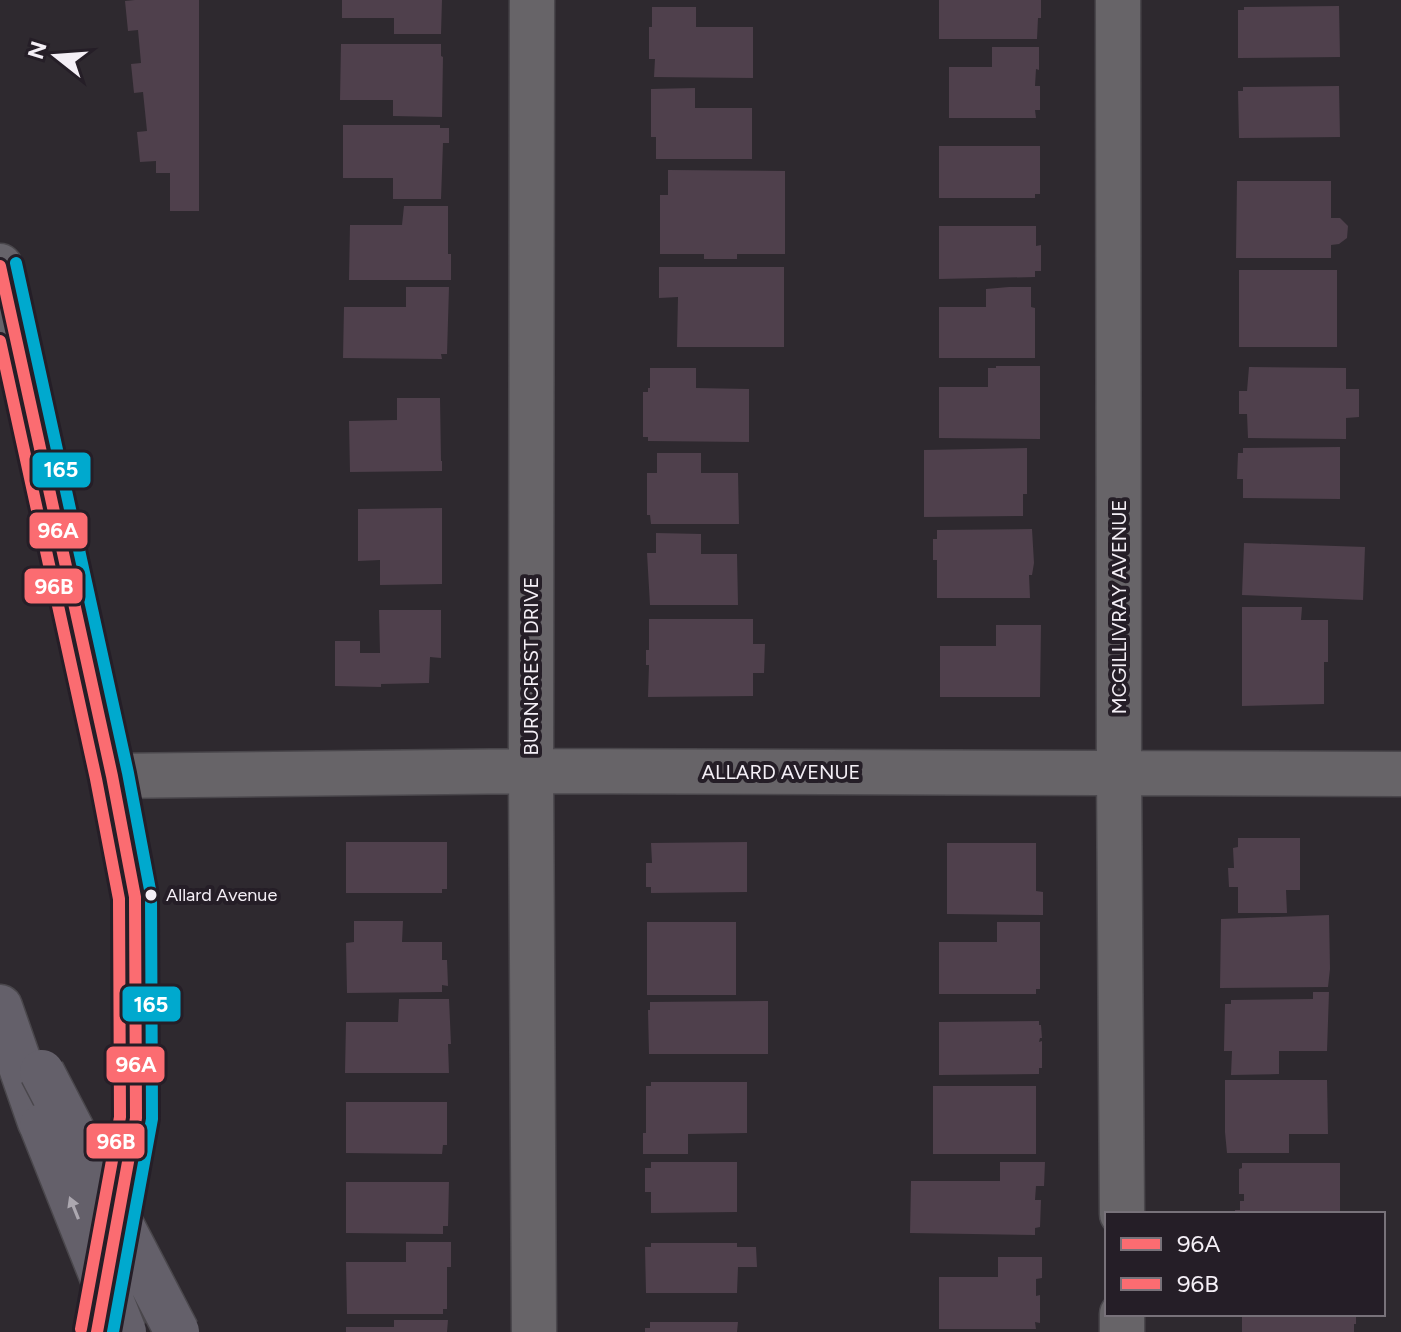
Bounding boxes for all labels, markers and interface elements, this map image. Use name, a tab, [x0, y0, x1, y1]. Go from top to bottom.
north arrow	[16, 16, 96, 96]
text: N	[22, 38, 53, 62]
line badge: 165	[31, 451, 92, 489]
text: 165	[44, 456, 78, 483]
street label: MCGILLIVRAY AVENUE	[1107, 500, 1131, 714]
line badge: 96A	[28, 511, 89, 550]
text: 96A	[37, 517, 79, 544]
line badge: 96B	[23, 567, 84, 605]
text: 96B	[35, 573, 73, 600]
street label: BURNCREST DRIVE	[519, 577, 543, 755]
street label: ALLARD AVENUE	[702, 760, 860, 784]
place label: Allard Avenue	[166, 884, 277, 906]
marker: Allard Avenue	[143, 887, 159, 903]
line badge: 165	[121, 985, 182, 1023]
text: 165	[134, 991, 168, 1018]
line badge: 96A	[105, 1045, 166, 1084]
text: 96A	[115, 1051, 157, 1078]
line badge: 96B	[85, 1122, 146, 1160]
text: 96B	[97, 1128, 135, 1155]
one-way arrow	[68, 1196, 81, 1220]
legend	[1105, 1212, 1385, 1316]
text: 96A	[1177, 1229, 1221, 1258]
text: 96B	[1177, 1269, 1219, 1298]

